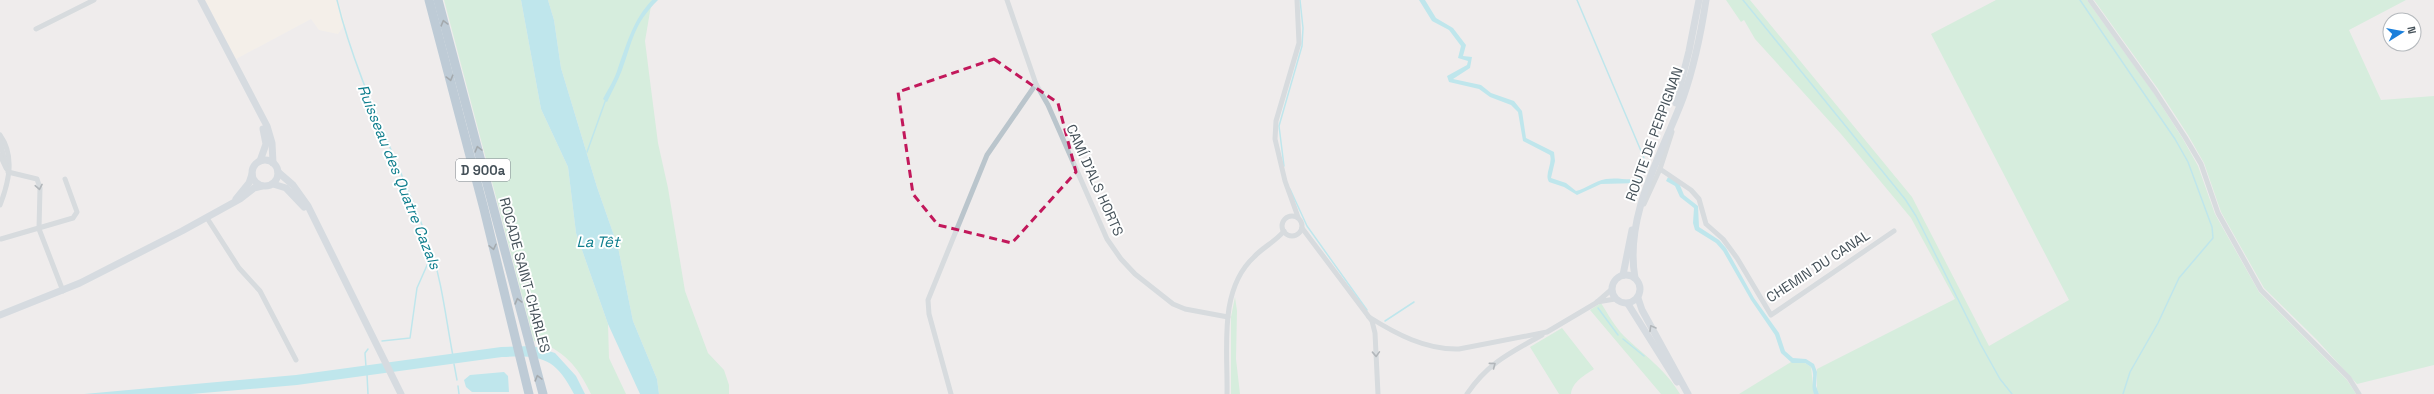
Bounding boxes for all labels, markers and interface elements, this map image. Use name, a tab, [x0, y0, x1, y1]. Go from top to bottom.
north arrow	[2382, 12, 2422, 52]
one-way arrow	[440, 20, 449, 27]
text: N	[2404, 25, 2419, 35]
street label: ROUTE DE PERPIGNAN	[1621, 64, 1687, 204]
one-way arrow	[445, 74, 454, 81]
water label: Ruisseau des Quatre Cazals	[354, 82, 446, 273]
street label: CAMÍ D'ALS HORTS	[1062, 121, 1128, 239]
one-way arrow	[474, 145, 482, 152]
road number: D 900a	[456, 159, 510, 181]
one-way arrow	[34, 184, 43, 191]
street label: ROCADE SAINT-CHARLES	[496, 195, 554, 355]
street label: CHEMIN DU CANAL	[1763, 226, 1874, 306]
water label: La Têt	[576, 232, 622, 251]
one-way arrow	[489, 244, 497, 250]
one-way arrow	[514, 298, 523, 305]
one-way arrow	[1649, 324, 1656, 332]
one-way arrow	[1372, 351, 1380, 357]
one-way arrow	[1488, 363, 1495, 370]
one-way arrow	[534, 375, 543, 382]

